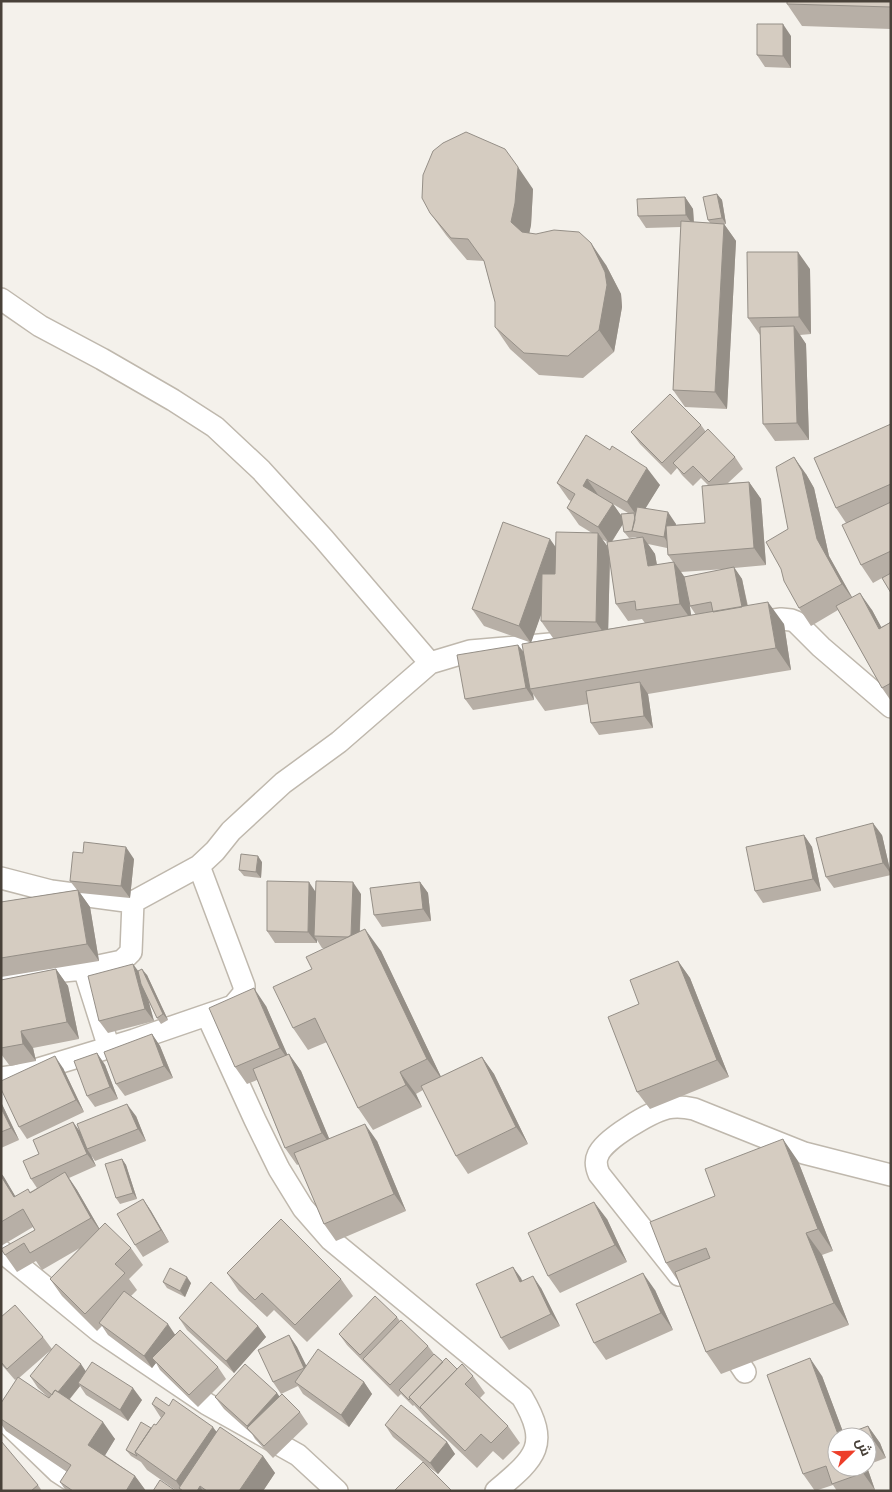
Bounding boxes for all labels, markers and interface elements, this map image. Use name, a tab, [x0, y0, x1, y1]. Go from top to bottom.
north arrow	[827, 1427, 877, 1477]
text: ش	[851, 1435, 876, 1459]

